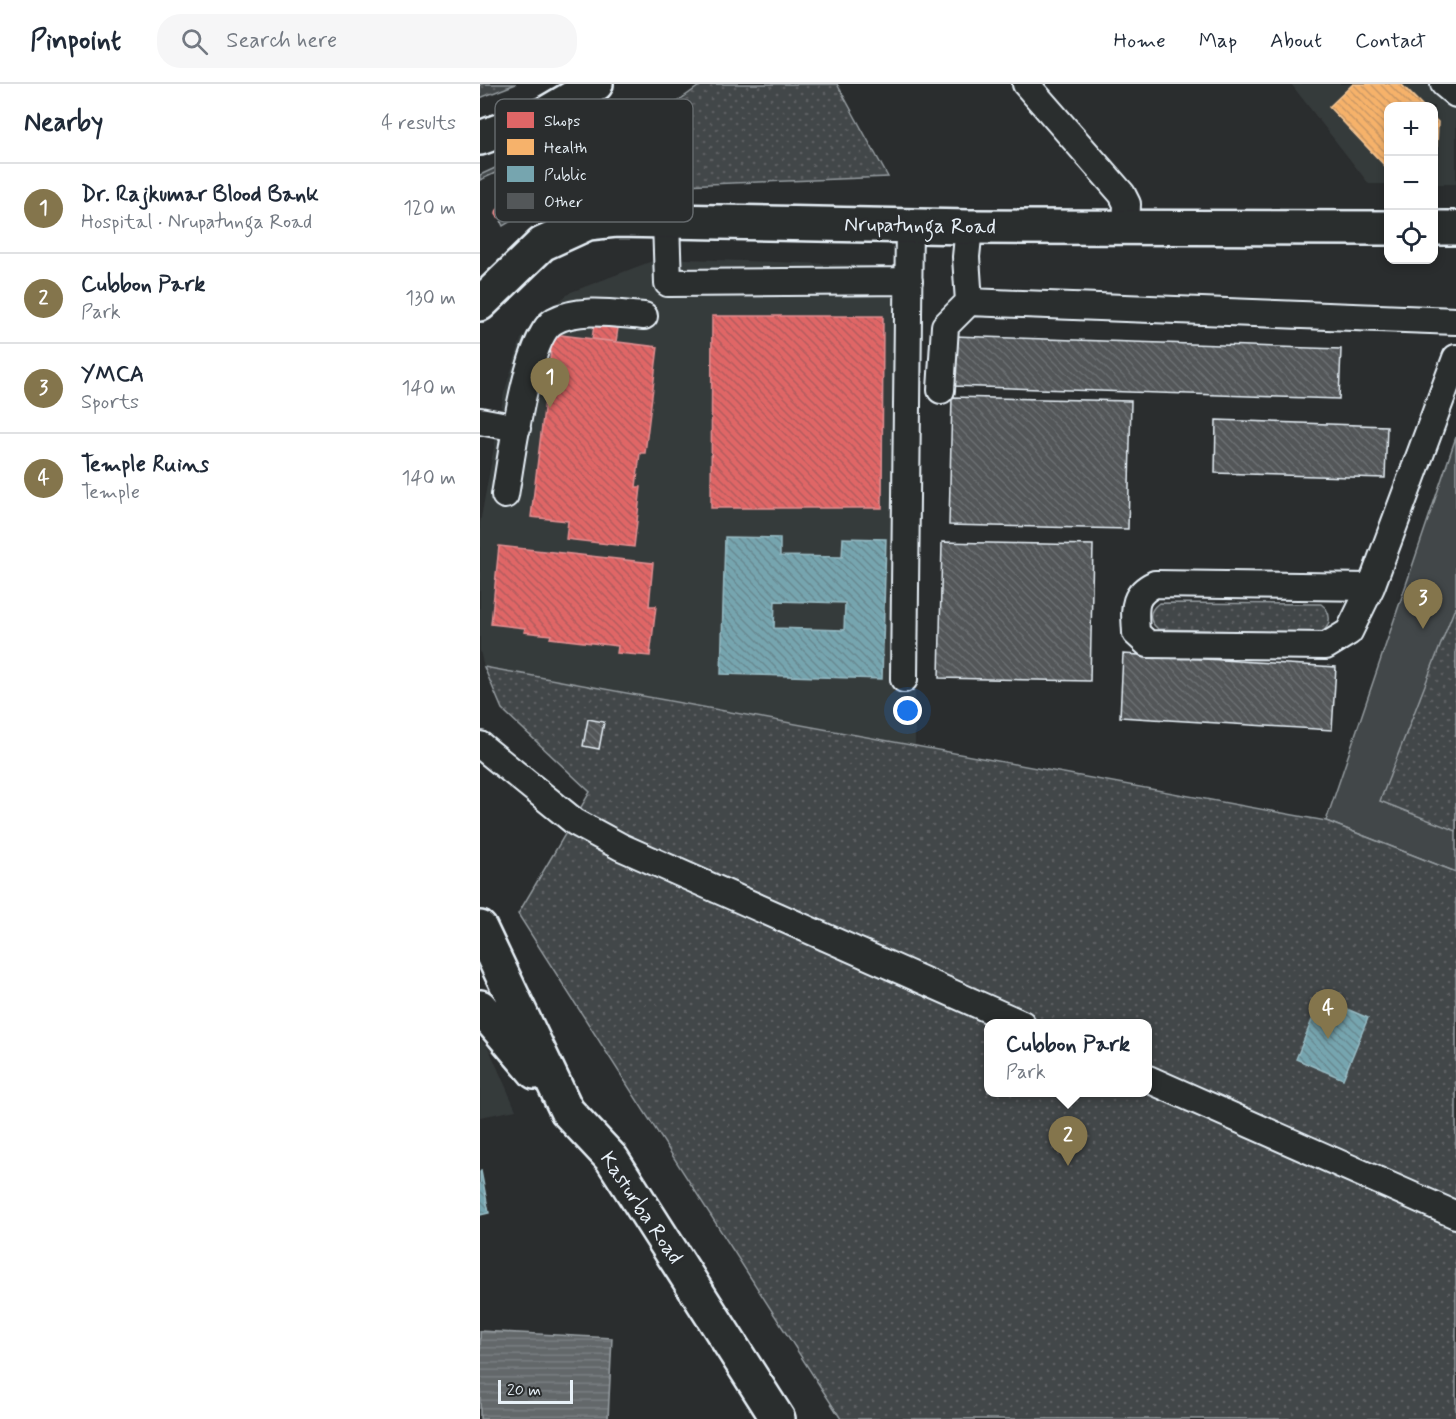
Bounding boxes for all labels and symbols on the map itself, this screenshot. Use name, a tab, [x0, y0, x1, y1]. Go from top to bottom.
legend	[495, 99, 693, 222]
text: Shops	[544, 111, 581, 132]
text: Health	[544, 138, 587, 159]
text: Public	[544, 165, 587, 186]
text: Other	[544, 192, 583, 213]
street label: Nrupatunga Road	[844, 211, 996, 243]
pin: 1	[530, 358, 570, 408]
pin: 3	[1404, 580, 1442, 629]
your location	[893, 696, 922, 725]
pin: 4	[1308, 990, 1348, 1039]
pin: 2	[1048, 1116, 1088, 1166]
street label: Kasturba Road	[593, 1146, 689, 1270]
scale bar	[498, 1377, 573, 1404]

